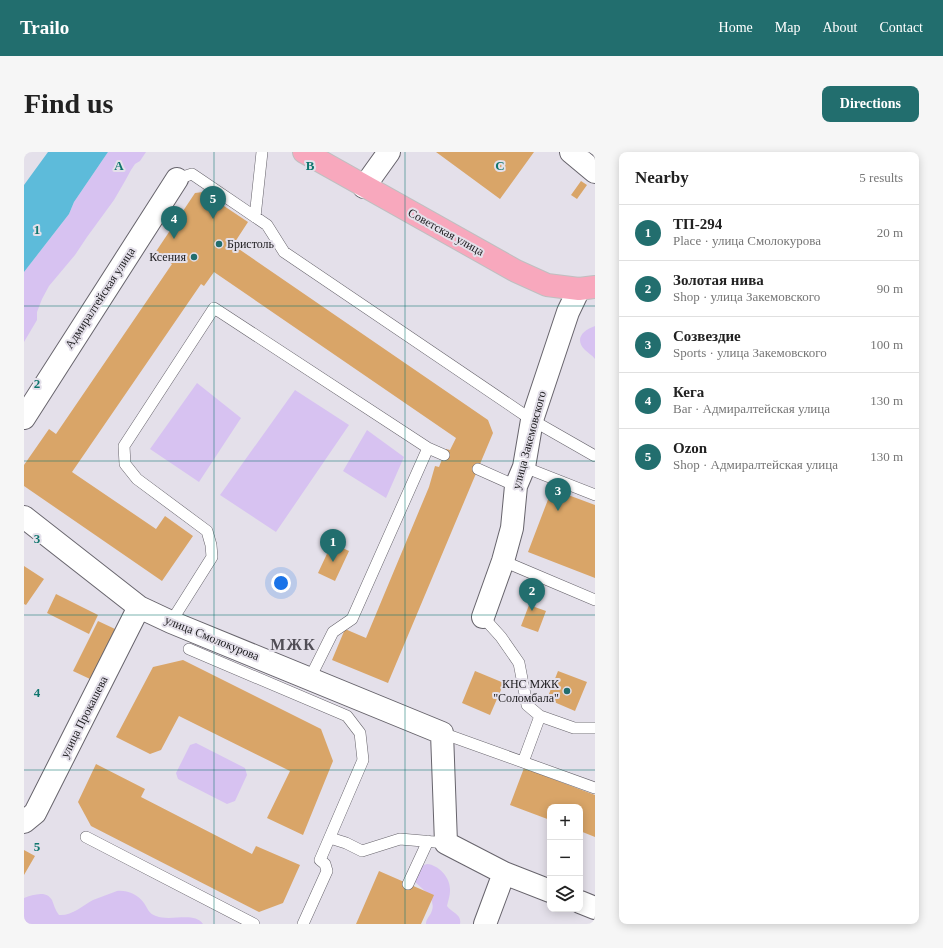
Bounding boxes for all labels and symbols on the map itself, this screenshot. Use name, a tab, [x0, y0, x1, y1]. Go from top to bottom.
text: A	[114, 158, 124, 173]
text: B	[306, 158, 315, 173]
text: C	[495, 158, 505, 173]
pin: 5	[200, 186, 226, 219]
street label: Советская улица	[406, 205, 487, 259]
pin: 4	[161, 206, 187, 239]
text: 1	[34, 222, 40, 237]
place label: Бристоль	[227, 237, 275, 251]
marker: Бристоль	[214, 239, 224, 249]
street label: Адмиралтейская улица	[62, 244, 138, 351]
place label: Ксения	[149, 250, 186, 264]
marker: Ксения	[189, 252, 199, 262]
text: 2	[34, 376, 40, 391]
street label: улица Закемовского	[509, 389, 549, 491]
pin: 3	[545, 478, 571, 511]
pin: 1	[320, 529, 346, 562]
text: 3	[34, 531, 41, 546]
your location	[271, 573, 291, 593]
pin: 2	[519, 578, 545, 611]
street label: улица Смолокурова	[163, 613, 262, 664]
district label: МЖК	[270, 636, 316, 653]
street label: улица Прокашева	[57, 673, 111, 760]
place label: КНС МЖК "Соломбала"	[493, 677, 560, 705]
text: 4	[34, 685, 41, 700]
marker: КНС МЖК "Соломбала"	[562, 686, 572, 696]
text: 5	[34, 839, 41, 854]

